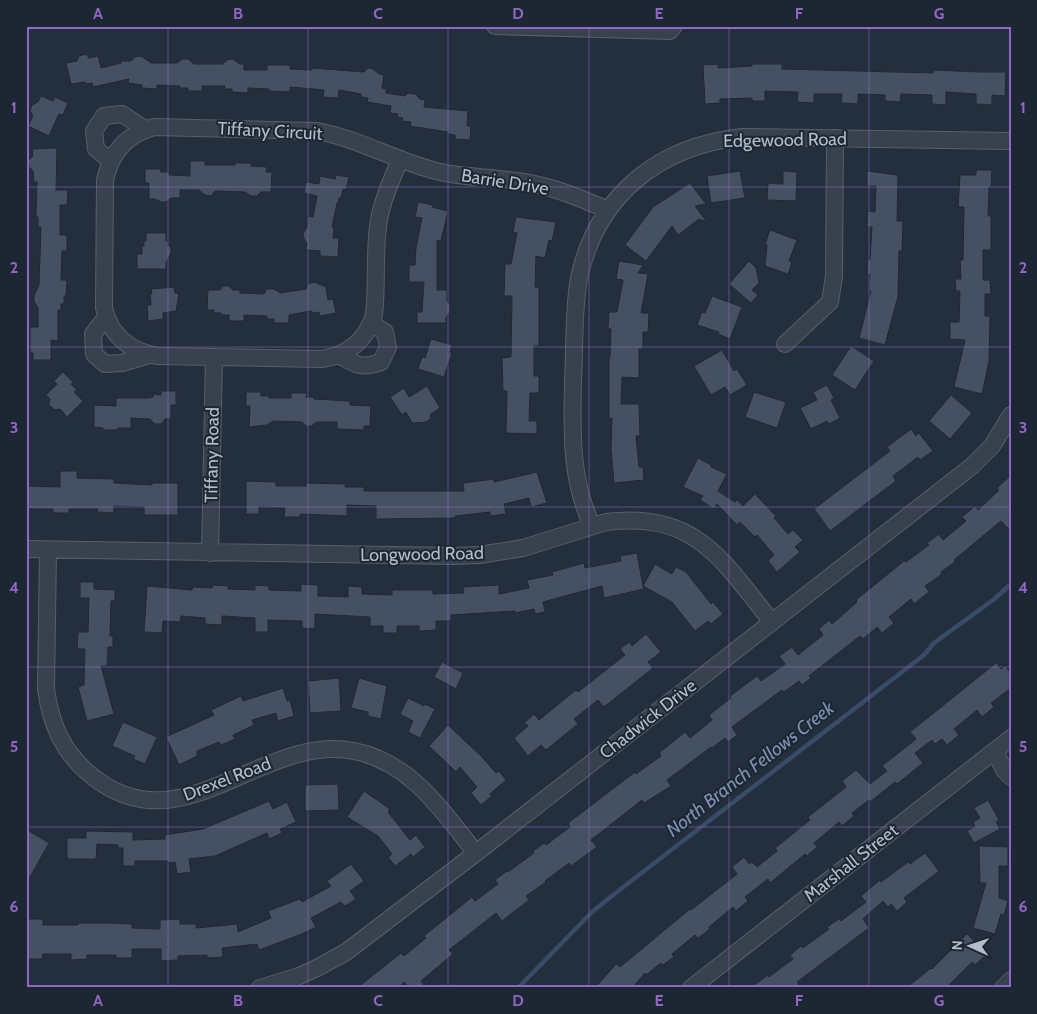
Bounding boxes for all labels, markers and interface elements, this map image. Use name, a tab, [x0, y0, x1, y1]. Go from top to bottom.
text: A	[93, 4, 103, 23]
text: B	[233, 4, 243, 23]
text: C	[373, 4, 383, 23]
text: D	[512, 4, 524, 23]
text: E	[654, 4, 664, 23]
text: F	[795, 4, 804, 23]
text: G	[934, 4, 944, 23]
text: 1	[11, 98, 17, 117]
text: 1	[1020, 98, 1026, 117]
street label: Tiffany Circuit	[217, 117, 323, 145]
street label: Edgewood Road	[723, 128, 847, 152]
street label: Barrie Drive	[460, 164, 550, 200]
text: 2	[10, 258, 18, 277]
text: 2	[1019, 258, 1027, 277]
street label: Tiffany Road	[200, 407, 224, 503]
text: 3	[10, 418, 18, 437]
text: 3	[1019, 418, 1027, 437]
street label: Longwood Road	[360, 542, 484, 566]
text: 4	[9, 578, 19, 597]
text: 4	[1018, 578, 1028, 597]
street label: Chadwick Drive	[595, 674, 701, 764]
water label: North Branch Fellows Creek	[662, 696, 839, 842]
text: 5	[10, 737, 18, 756]
text: 5	[1019, 737, 1027, 756]
street label: Drexel Road	[180, 752, 274, 806]
street label: Marshall Street	[800, 819, 902, 907]
text: 6	[10, 897, 19, 916]
text: 6	[1019, 897, 1028, 916]
north arrow	[944, 922, 994, 972]
text: N	[948, 940, 966, 951]
text: A	[93, 991, 103, 1010]
text: B	[233, 991, 243, 1010]
text: C	[373, 991, 383, 1010]
text: D	[512, 991, 524, 1010]
text: E	[654, 991, 664, 1010]
text: F	[795, 991, 804, 1010]
text: G	[934, 991, 944, 1010]

